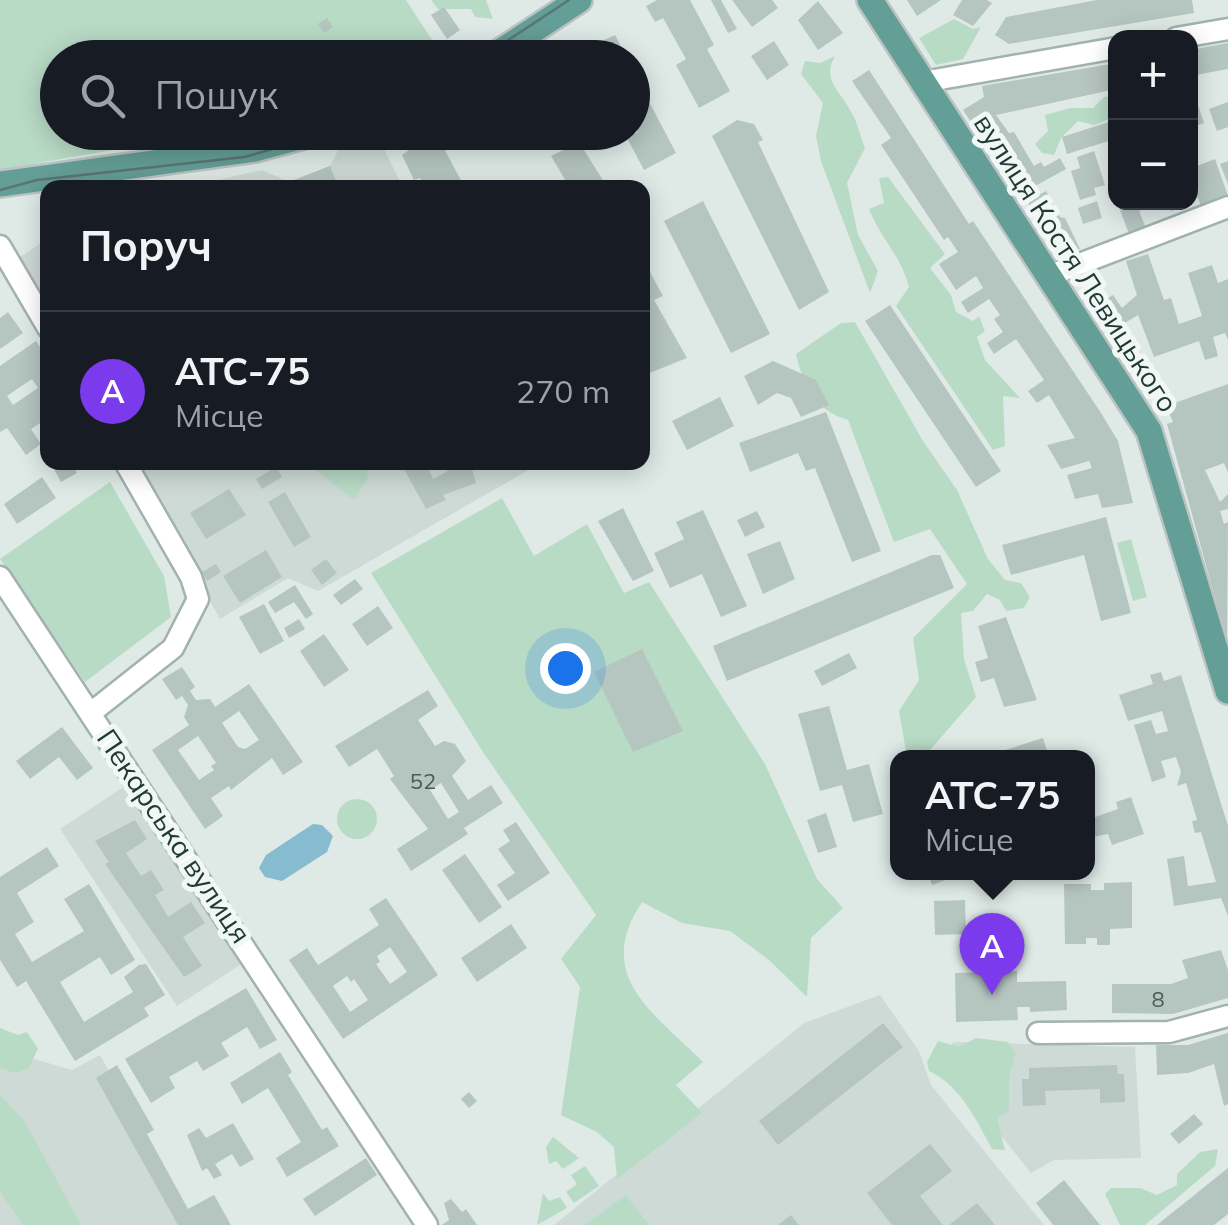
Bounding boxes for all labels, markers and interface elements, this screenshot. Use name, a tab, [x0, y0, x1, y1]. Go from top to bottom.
map controls	[1108, 30, 1198, 210]
button: +	[1108, 30, 1198, 120]
search box	[40, 40, 650, 150]
icon: search	[75, 68, 130, 123]
text: Пошук	[155, 71, 278, 119]
street label: вулиця Костя Левицького	[967, 107, 1186, 418]
button: −	[1108, 120, 1198, 210]
text: Поруч	[80, 219, 212, 272]
text: АТС-75	[175, 347, 310, 395]
text: A	[100, 371, 125, 411]
text: 270 m	[516, 371, 610, 411]
text: Місце	[175, 395, 264, 435]
your location	[540, 643, 591, 694]
street label: Пекарська вулиця	[90, 722, 259, 949]
popup	[890, 750, 1095, 880]
house number: 52	[410, 767, 436, 795]
text: АТС-75	[925, 771, 1060, 819]
text: Місце	[925, 819, 1014, 859]
pin: A	[960, 912, 1024, 995]
house number: 8	[1151, 985, 1165, 1013]

